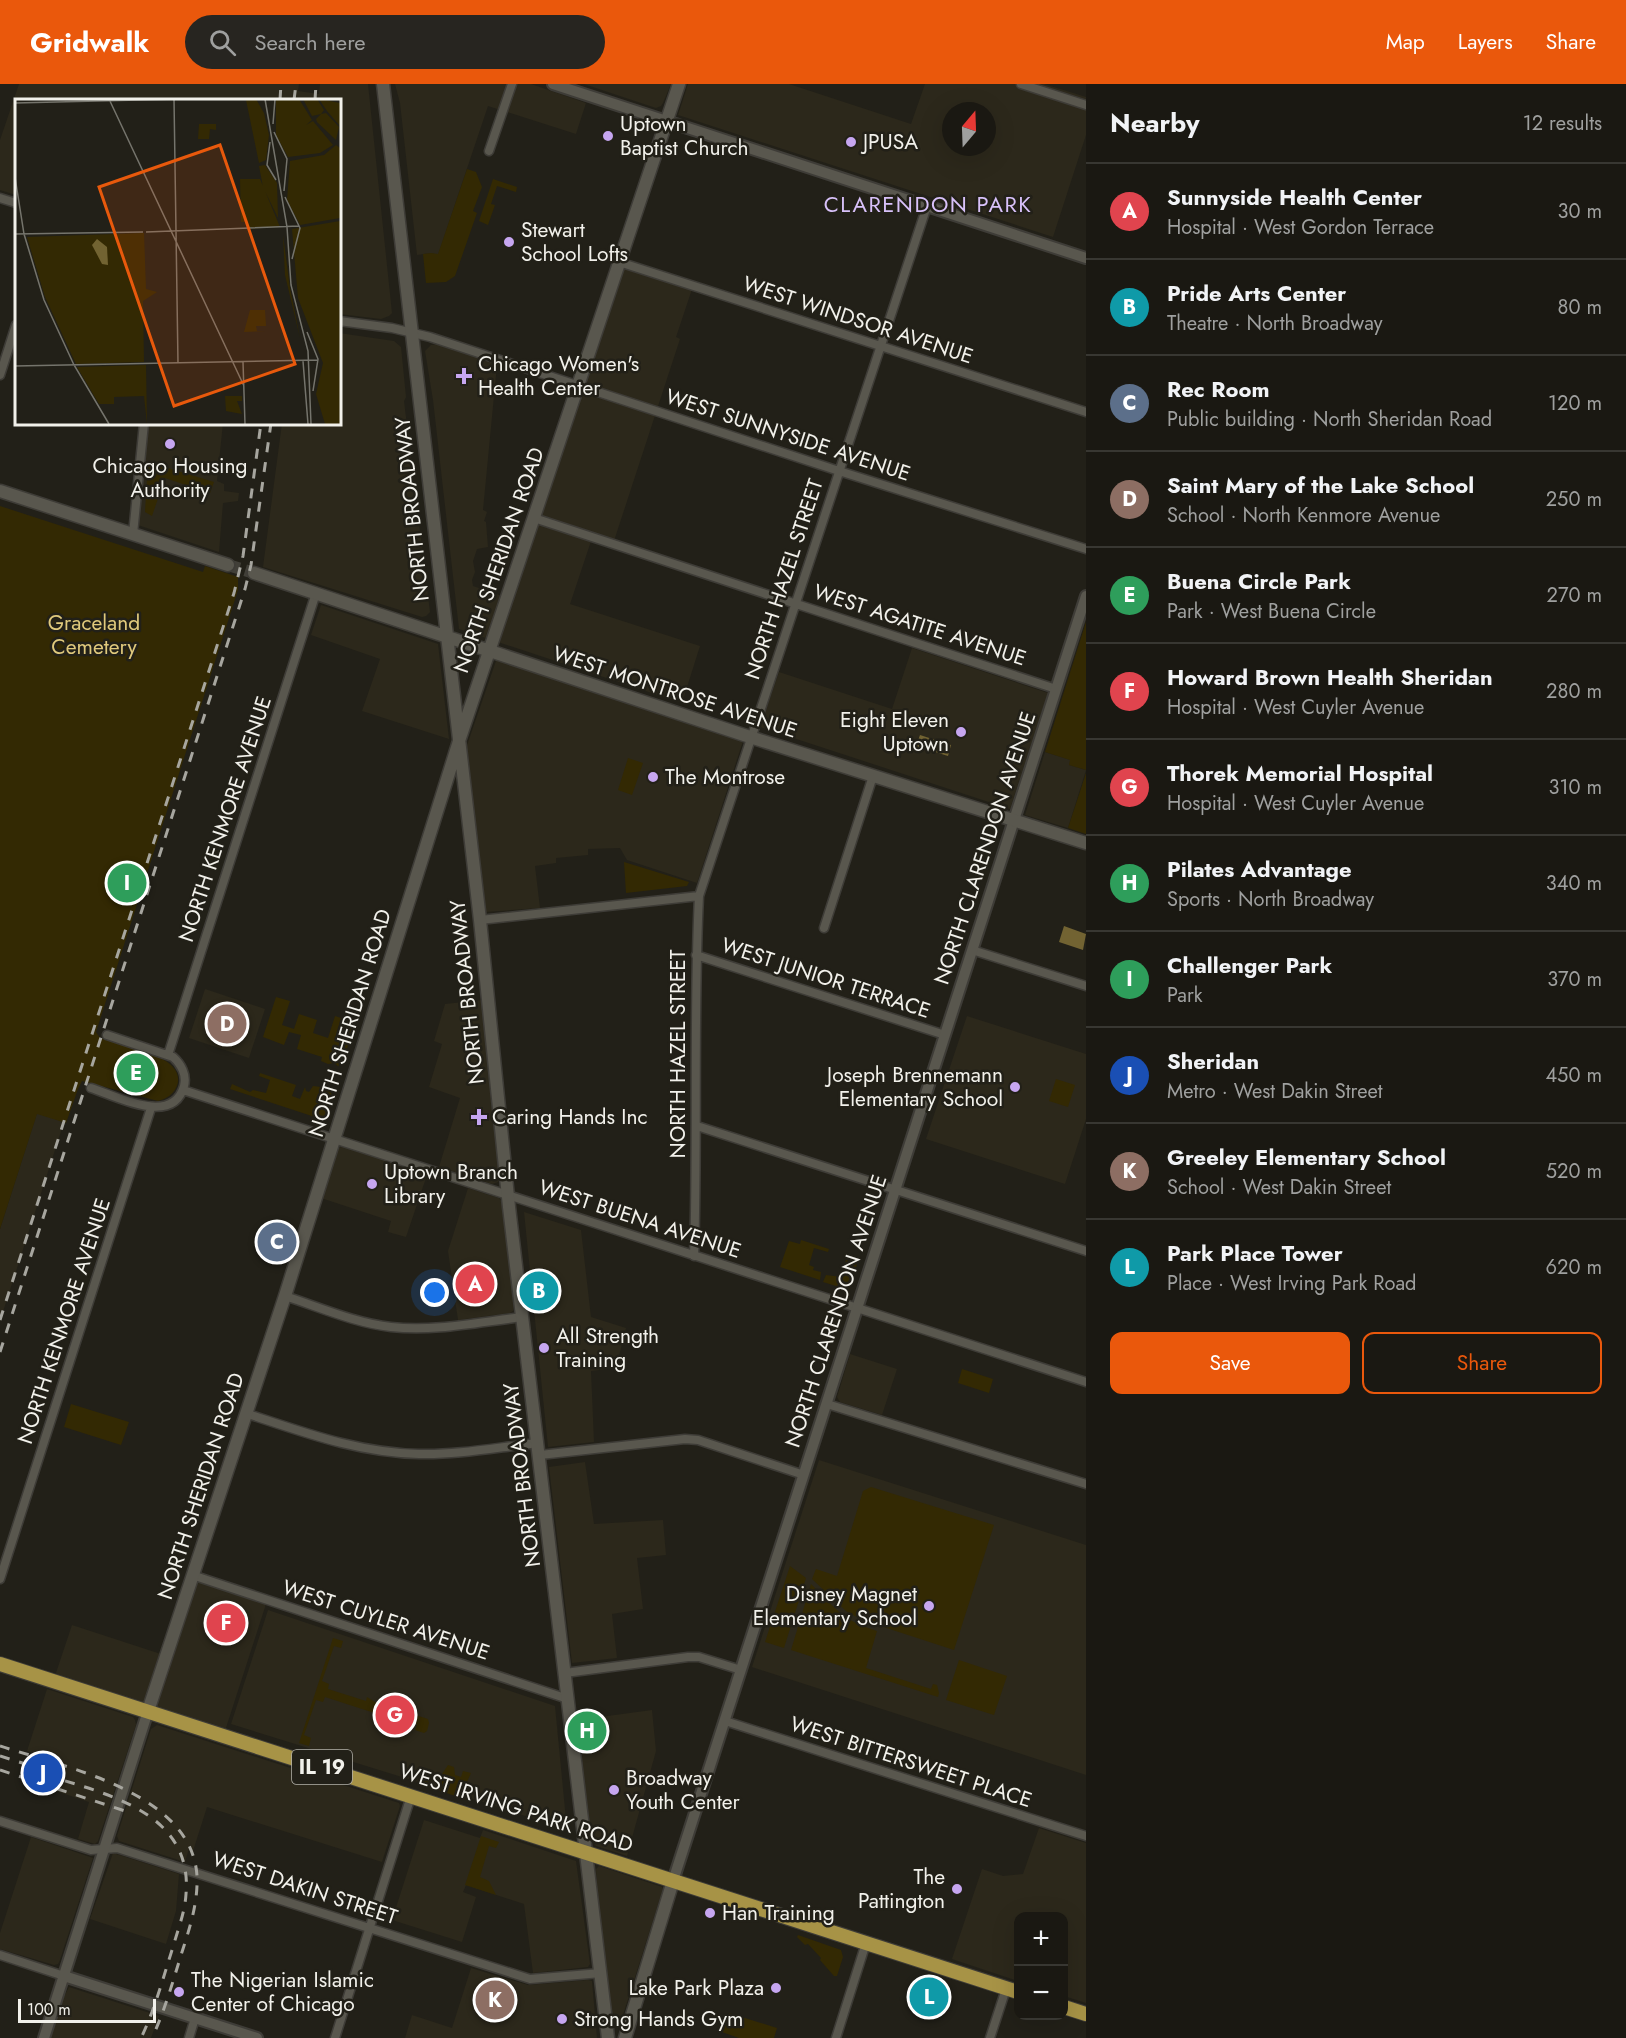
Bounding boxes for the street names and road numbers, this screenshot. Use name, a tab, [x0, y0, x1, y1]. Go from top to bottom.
street label: WEST WINDSOR AVENUE	[739, 269, 977, 371]
street label: WEST SUNNYSIDE AVENUE	[662, 381, 914, 489]
street label: NORTH BROADWAY	[387, 415, 437, 603]
street label: NORTH SHERIDAN ROAD	[446, 443, 552, 677]
street label: NORTH HAZEL STREET	[737, 475, 831, 683]
street label: WEST AGATITE AVENUE	[810, 576, 1030, 674]
street label: WEST MONTROSE AVENUE	[549, 638, 801, 746]
street label: NORTH KENMORE AVENUE	[171, 692, 279, 946]
street label: NORTH CLARENDON AVENUE	[927, 708, 1043, 988]
street label: NORTH BROADWAY	[442, 898, 492, 1086]
street label: NORTH SHERIDAN ROAD	[301, 905, 399, 1141]
street label: WEST JUNIOR TERRACE	[718, 930, 934, 1026]
street label: NORTH HAZEL STREET	[663, 949, 693, 1159]
street label: NORTH CLARENDON AVENUE	[778, 1171, 894, 1451]
street label: WEST BUENA AVENUE	[535, 1172, 745, 1266]
street label: NORTH KENMORE AVENUE	[10, 1194, 118, 1448]
street label: NORTH SHERIDAN ROAD	[150, 1369, 252, 1603]
street label: NORTH BROADWAY	[496, 1381, 548, 1569]
street label: WEST CUYLER AVENUE	[278, 1572, 494, 1668]
street label: WEST BITTERSWEET PLACE	[786, 1709, 1036, 1815]
road number: IL 19	[292, 1750, 352, 1784]
street label: WEST IRVING PARK ROAD	[395, 1756, 637, 1860]
street label: WEST DAKIN STREET	[209, 1844, 402, 1932]

